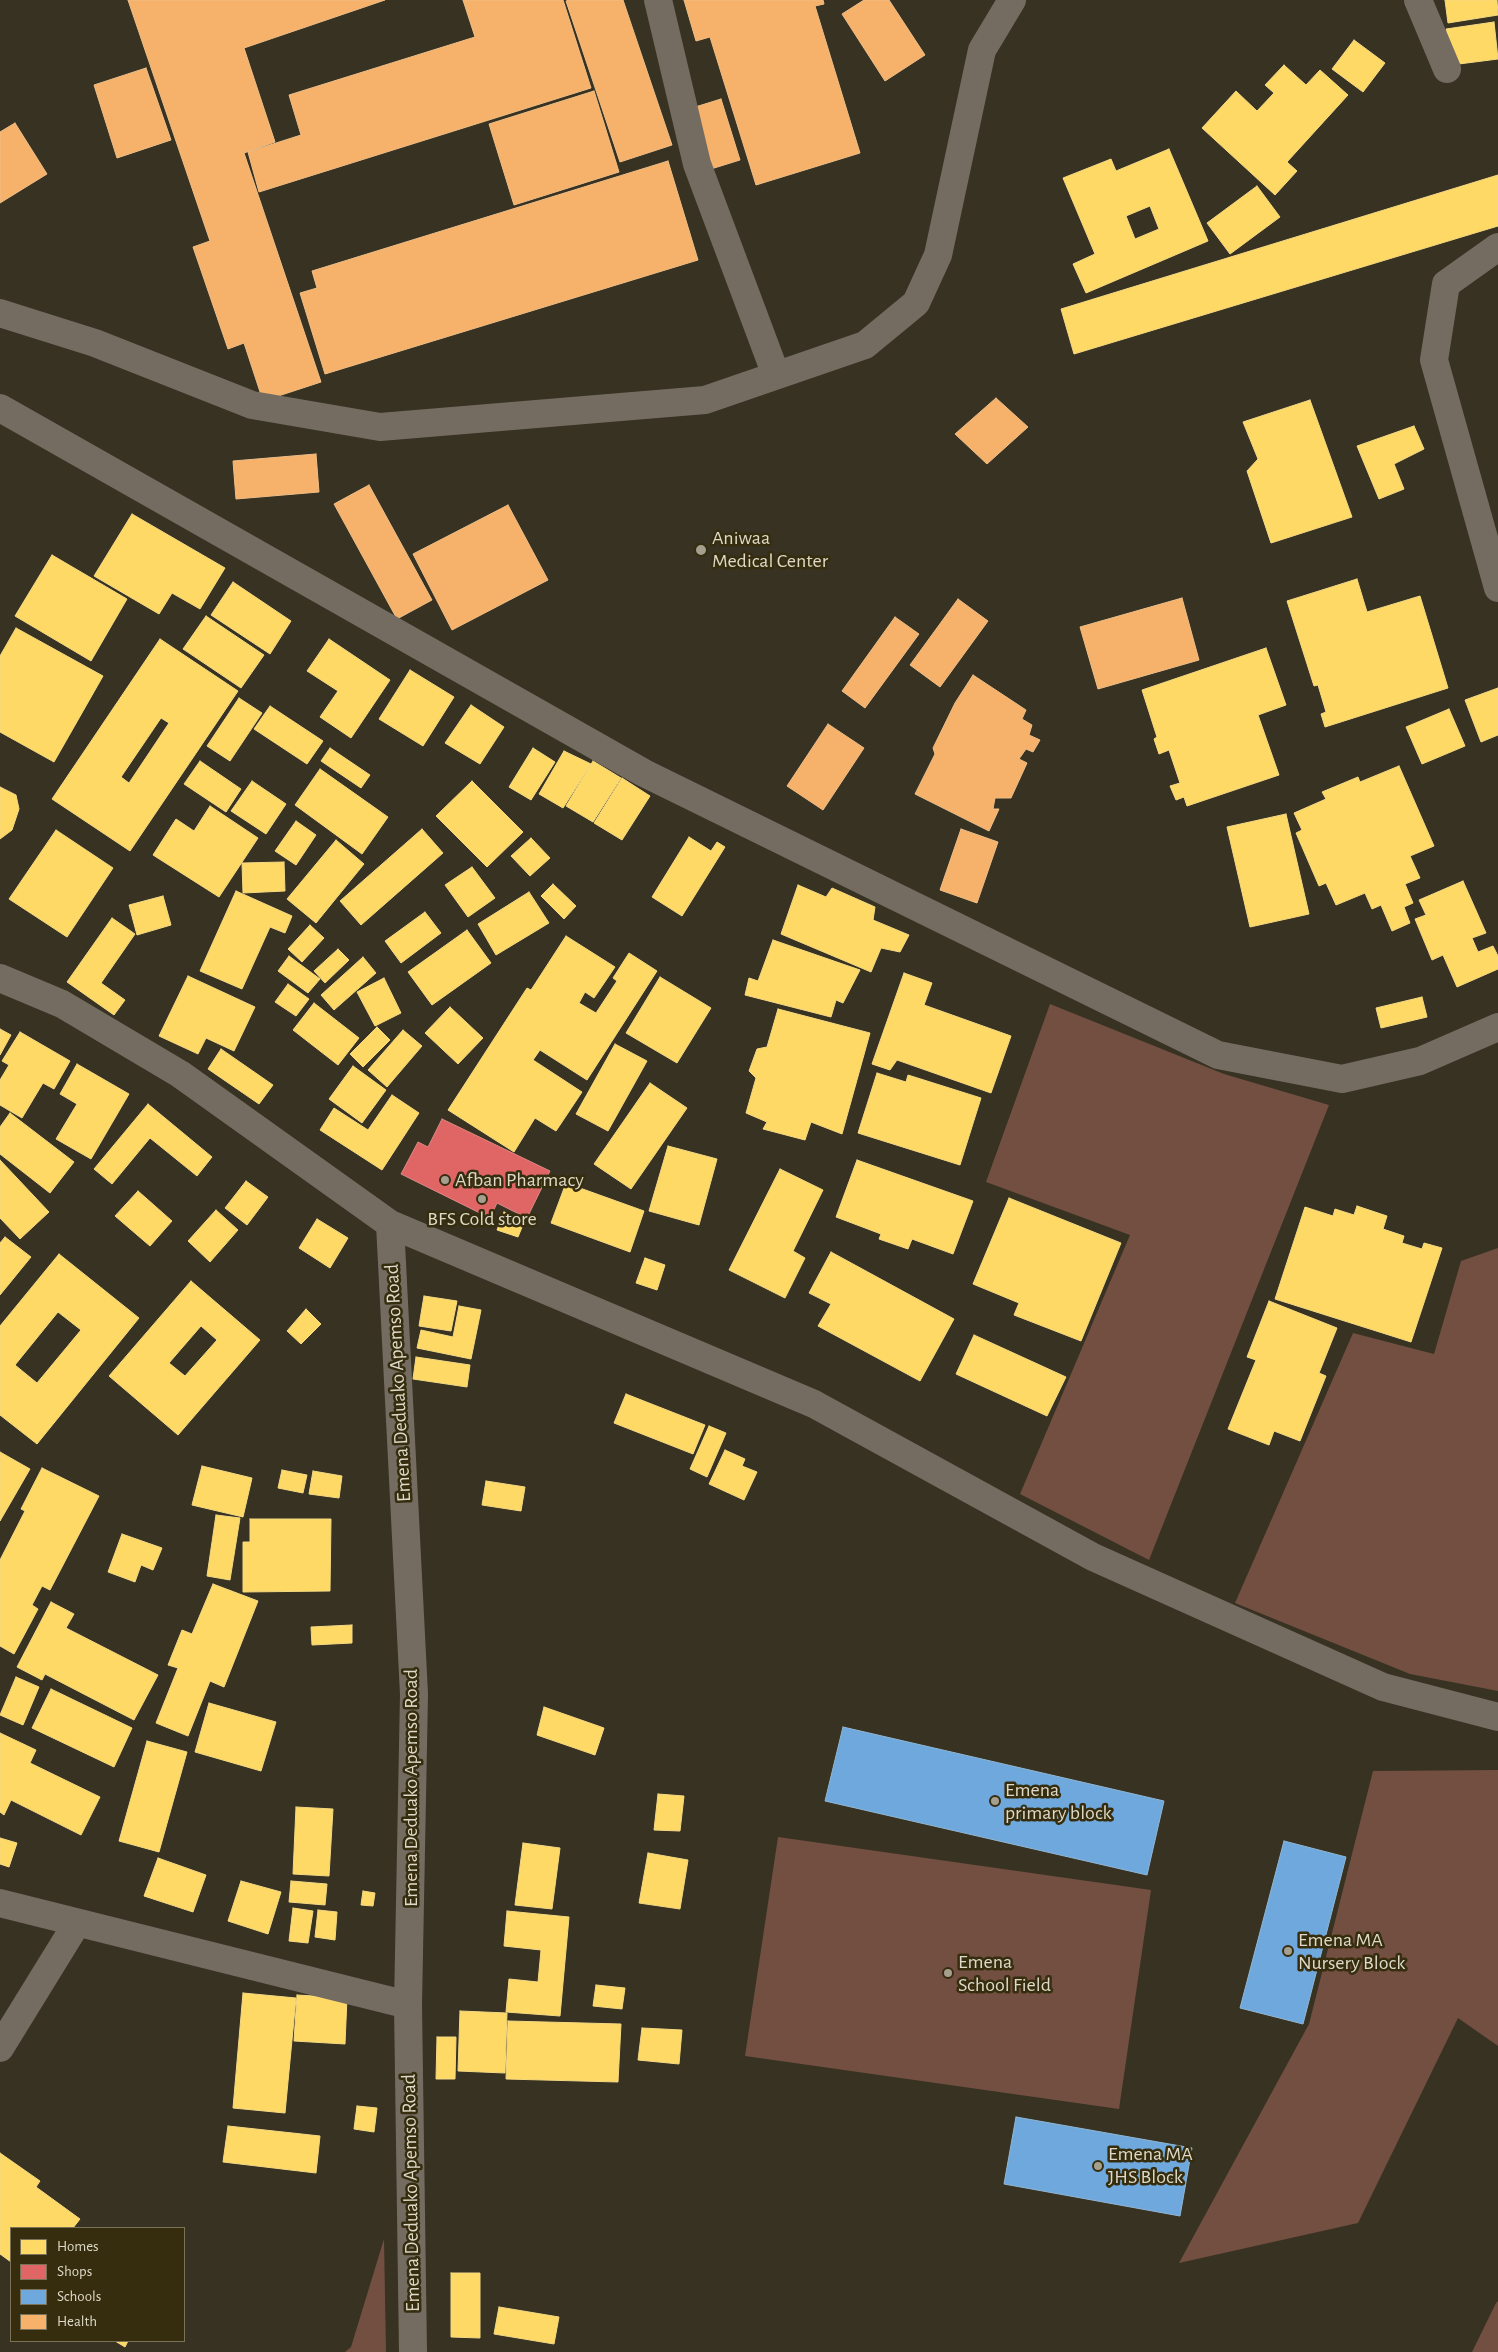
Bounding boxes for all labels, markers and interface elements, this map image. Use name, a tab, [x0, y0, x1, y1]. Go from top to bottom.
place label: Aniwaa Medical Center	[712, 526, 828, 573]
marker: Aniwaa Medical Center	[694, 543, 708, 557]
place label: Afban Pharmacy	[455, 1168, 584, 1192]
marker: Afban Pharmacy	[439, 1174, 451, 1186]
marker: BFS Cold store	[476, 1193, 488, 1205]
place label: BFS Cold store	[427, 1207, 537, 1231]
street label: Emena Deduako Apemso Road	[380, 1263, 416, 1503]
street label: Emena Deduako Apemso Road	[399, 1669, 423, 1907]
place label: Emena primary block	[1005, 1778, 1112, 1825]
marker: Emena primary block	[989, 1795, 1001, 1807]
place label: Emena MA Nursery Block	[1298, 1928, 1405, 1975]
marker: Emena MA Nursery Block	[1282, 1945, 1294, 1957]
place label: Emena School Field	[958, 1950, 1051, 1997]
marker: Emena School Field	[942, 1967, 954, 1979]
street label: Emena Deduako Apemso Road	[397, 2074, 425, 2312]
place label: Emena MA JHS Block	[1108, 2142, 1193, 2189]
marker: Emena MA JHS Block	[1092, 2160, 1104, 2172]
legend	[10, 2227, 185, 2342]
text: Homes	[57, 2239, 99, 2254]
text: Shops	[57, 2264, 92, 2279]
text: Schools	[57, 2289, 101, 2304]
text: Health	[57, 2314, 97, 2329]

